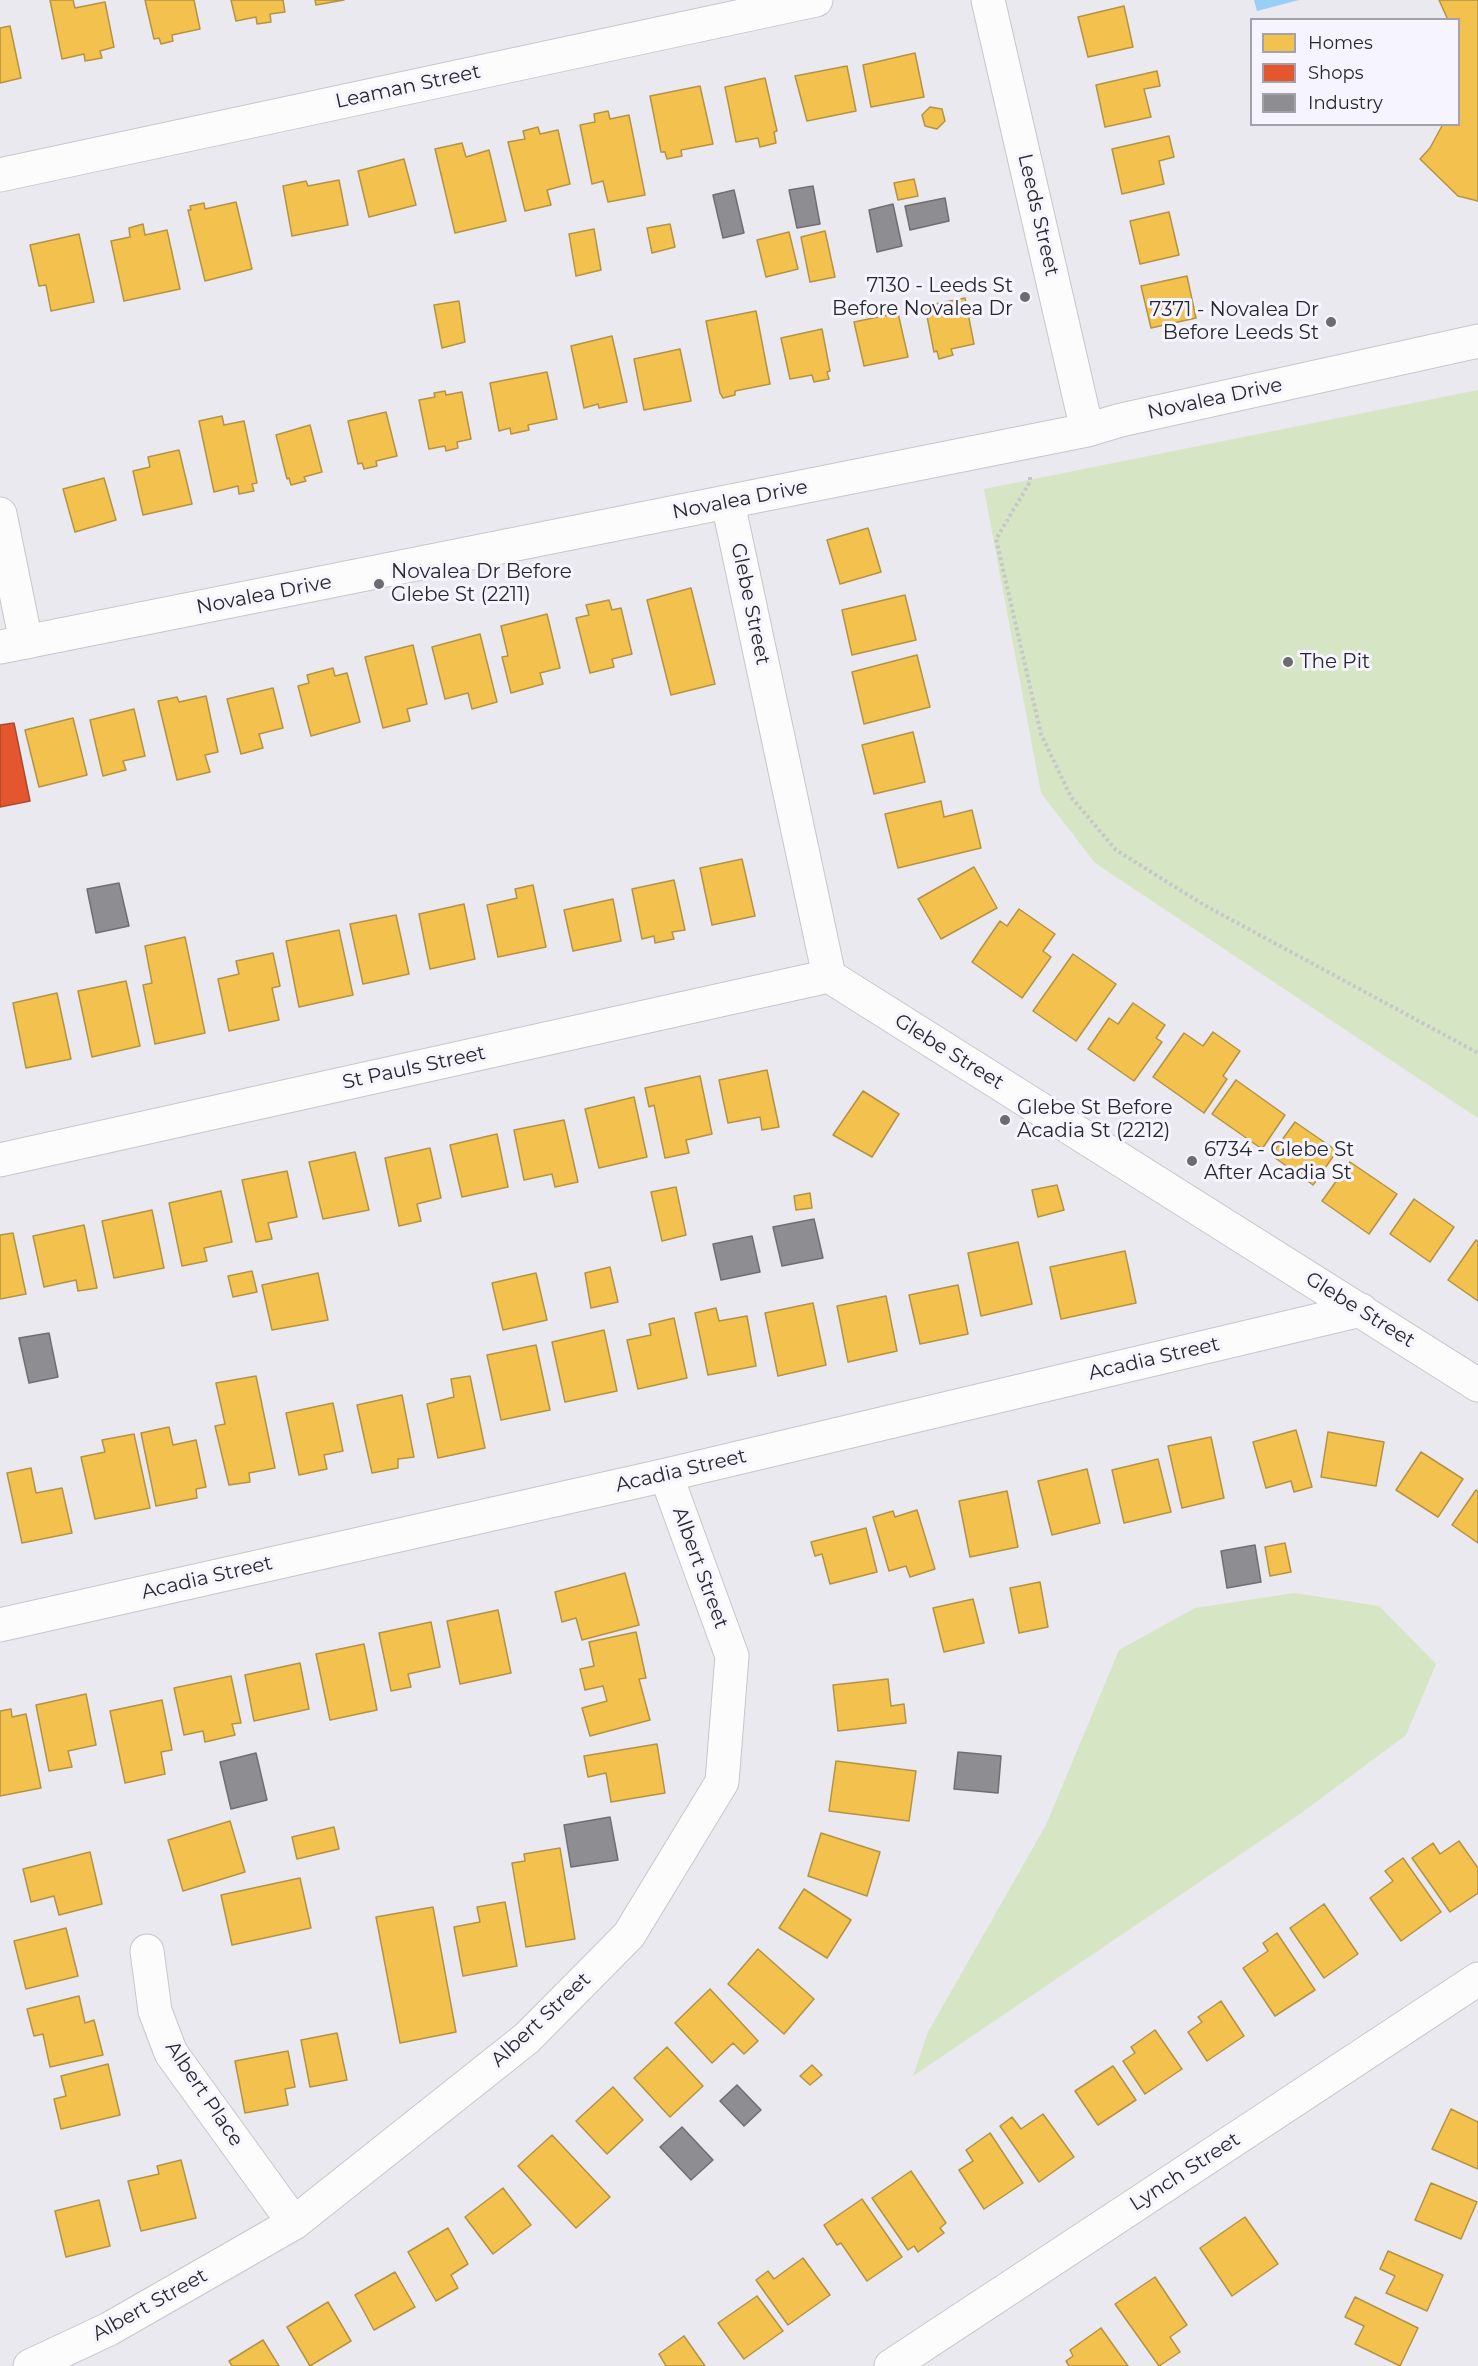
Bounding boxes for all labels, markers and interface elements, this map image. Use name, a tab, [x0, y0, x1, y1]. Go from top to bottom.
legend	[1250, 18, 1460, 126]
text: Homes	[1308, 32, 1373, 54]
street label: Leaman Street	[333, 60, 483, 114]
text: Shops	[1308, 62, 1364, 84]
text: Industry	[1308, 92, 1383, 114]
street label: Leeds Street	[1012, 151, 1064, 279]
place label: 7130 - Leeds St Before Novalea Dr	[832, 274, 1013, 321]
marker: 7130 - Leeds St Before Novalea Dr	[1018, 290, 1032, 304]
place label: 7371 - Novalea Dr Before Leeds St	[1150, 298, 1319, 345]
marker: 7371 - Novalea Dr Before Leeds St	[1324, 315, 1338, 329]
street label: Novalea Drive	[1145, 373, 1285, 425]
street label: Novalea Drive	[670, 475, 810, 525]
street label: Glebe Street	[725, 541, 775, 667]
place label: Novalea Dr Before Glebe St (2211)	[391, 560, 572, 607]
street label: Novalea Drive	[194, 570, 334, 620]
marker: Novalea Dr Before Glebe St (2211)	[372, 577, 386, 591]
place label: The Pit	[1300, 650, 1370, 674]
marker: The Pit	[1281, 655, 1295, 669]
street label: Glebe Street	[890, 1009, 1008, 1095]
street label: St Pauls Street	[340, 1041, 488, 1095]
place label: Glebe St Before Acadia St (2212)	[1017, 1096, 1173, 1143]
marker: Glebe St Before Acadia St (2212)	[998, 1113, 1012, 1127]
place label: 6734 - Glebe St After Acadia St	[1204, 1138, 1354, 1185]
marker: 6734 - Glebe St After Acadia St	[1185, 1154, 1199, 1168]
street label: Glebe Street	[1301, 1267, 1419, 1353]
street label: Acadia Street	[1086, 1332, 1222, 1386]
street label: Acadia Street	[613, 1444, 749, 1498]
street label: Albert Street	[667, 1504, 733, 1632]
street label: Acadia Street	[139, 1551, 275, 1605]
street label: Albert Street	[486, 1968, 596, 2072]
street label: Albert Place	[160, 2037, 248, 2151]
street label: Lynch Street	[1125, 2127, 1245, 2217]
street label: Albert Street	[88, 2264, 212, 2346]

